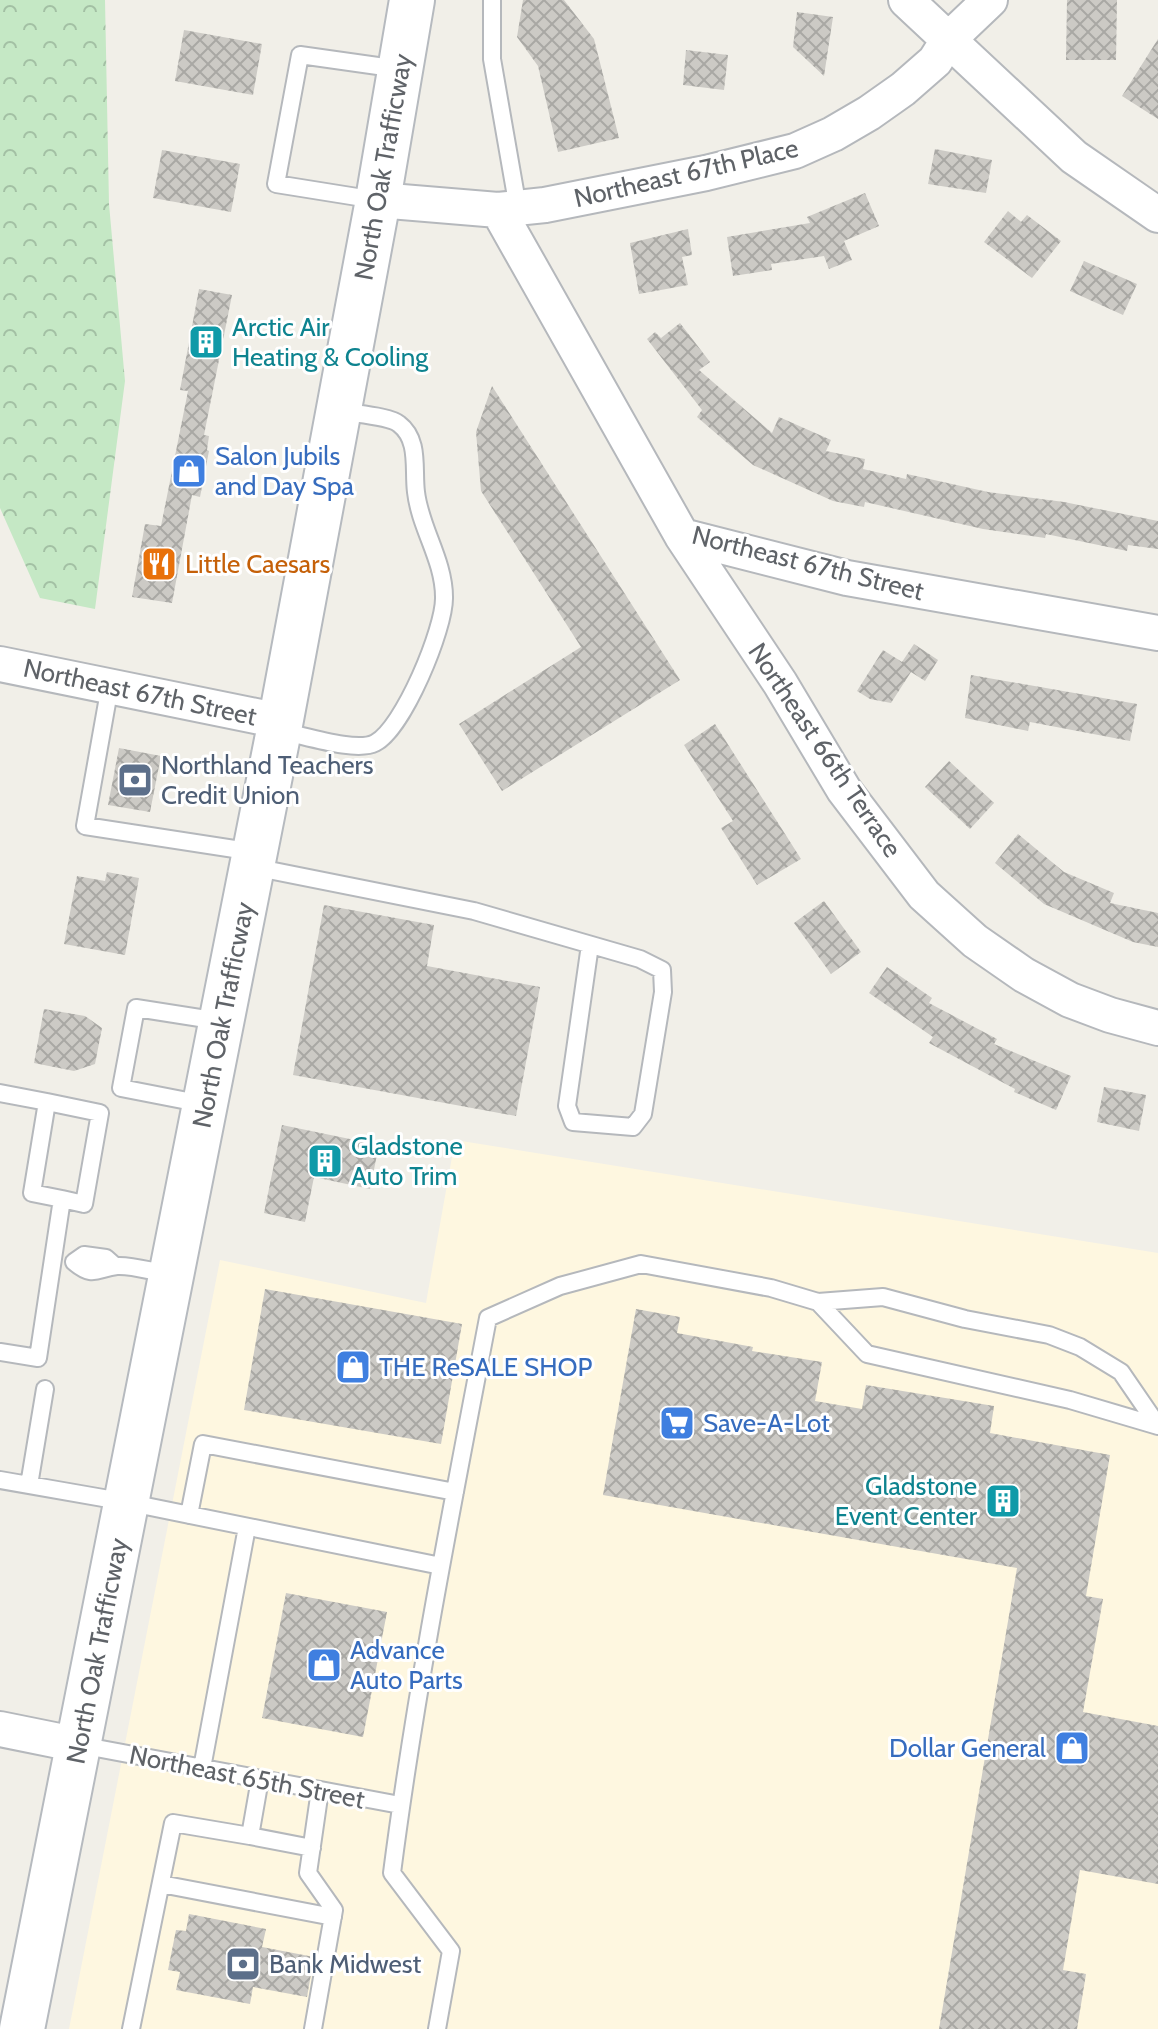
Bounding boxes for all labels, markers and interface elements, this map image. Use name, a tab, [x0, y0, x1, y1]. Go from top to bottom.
street label: North Oak Trafficway	[347, 51, 419, 283]
street label: Northeast 67th Place	[571, 132, 801, 214]
place label: Arctic Air Heating & Cooling	[232, 311, 429, 373]
building icon: Arctic Air Heating & Cooling	[187, 323, 225, 361]
place label: Salon Jubils and Day Spa	[215, 440, 354, 502]
shop icon: Salon Jubils and Day Spa	[170, 452, 208, 490]
street label: Northeast 67th Street	[689, 519, 927, 607]
restaurant icon: Little Caesars	[140, 545, 178, 583]
place label: Little Caesars	[185, 548, 330, 580]
street label: Northeast 66th Terrace	[741, 637, 909, 863]
street label: Northeast 67th Street	[20, 652, 260, 732]
place label: Northland Teachers Credit Union	[161, 749, 374, 811]
bank icon: Northland Teachers Credit Union	[116, 761, 154, 799]
street label: North Oak Trafficway	[185, 899, 261, 1131]
place label: Gladstone Auto Trim	[351, 1130, 463, 1192]
building icon: Gladstone Auto Trim	[306, 1142, 344, 1180]
shop icon: THE ReSALE SHOP	[334, 1348, 372, 1386]
place label: THE ReSALE SHOP	[379, 1351, 593, 1383]
supermarket icon: Save-A-Lot	[658, 1404, 696, 1442]
place label: Save-A-Lot	[703, 1407, 830, 1439]
place label: Gladstone Event Center	[835, 1470, 978, 1532]
building icon: Gladstone Event Center	[984, 1482, 1022, 1520]
street label: North Oak Trafficway	[59, 1535, 135, 1767]
place label: Advance Auto Parts	[350, 1634, 463, 1696]
shop icon: Advance Auto Parts	[305, 1646, 343, 1684]
shop icon: Dollar General	[1053, 1729, 1091, 1767]
place label: Dollar General	[889, 1732, 1046, 1764]
street label: Northeast 65th Street	[127, 1739, 368, 1816]
bank icon: Bank Midwest	[224, 1945, 262, 1983]
place label: Bank Midwest	[269, 1948, 422, 1980]

